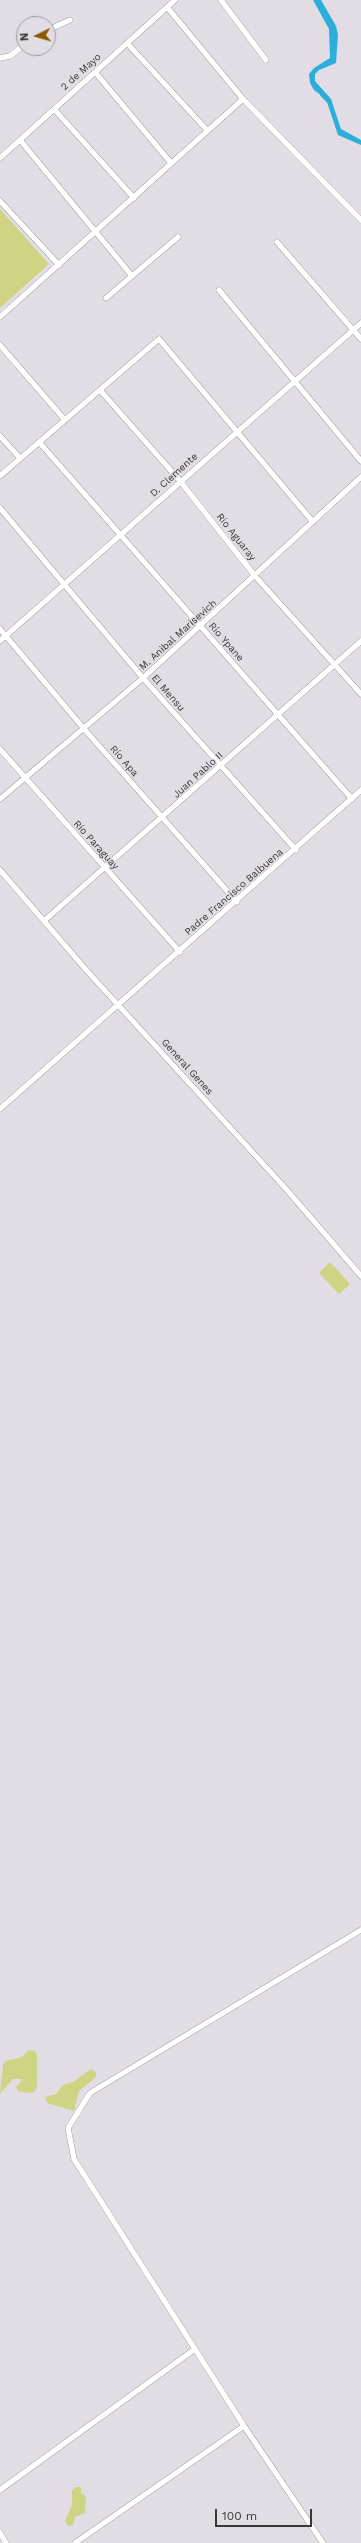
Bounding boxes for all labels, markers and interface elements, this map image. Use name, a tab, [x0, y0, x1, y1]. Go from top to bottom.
north arrow	[16, 16, 56, 56]
text: N	[18, 32, 31, 42]
street label: 2 de Mayo	[59, 51, 103, 93]
street label: D. Clemente	[148, 450, 200, 500]
street label: Río Aguaray	[214, 511, 258, 563]
street label: M. Anibal Marisevich	[137, 597, 219, 673]
street label: Río Ypane	[206, 620, 246, 664]
street label: El Mensu	[149, 672, 187, 714]
street label: Río Apa	[107, 743, 141, 779]
street label: Juan Pablo II	[170, 749, 226, 801]
street label: Río Paraguay	[71, 818, 121, 872]
street label: Padre Francisco Balbuena	[182, 846, 286, 938]
street label: General Genes	[159, 1036, 215, 1098]
scale bar	[217, 2501, 314, 2527]
text: 100 m	[222, 2509, 257, 2523]

